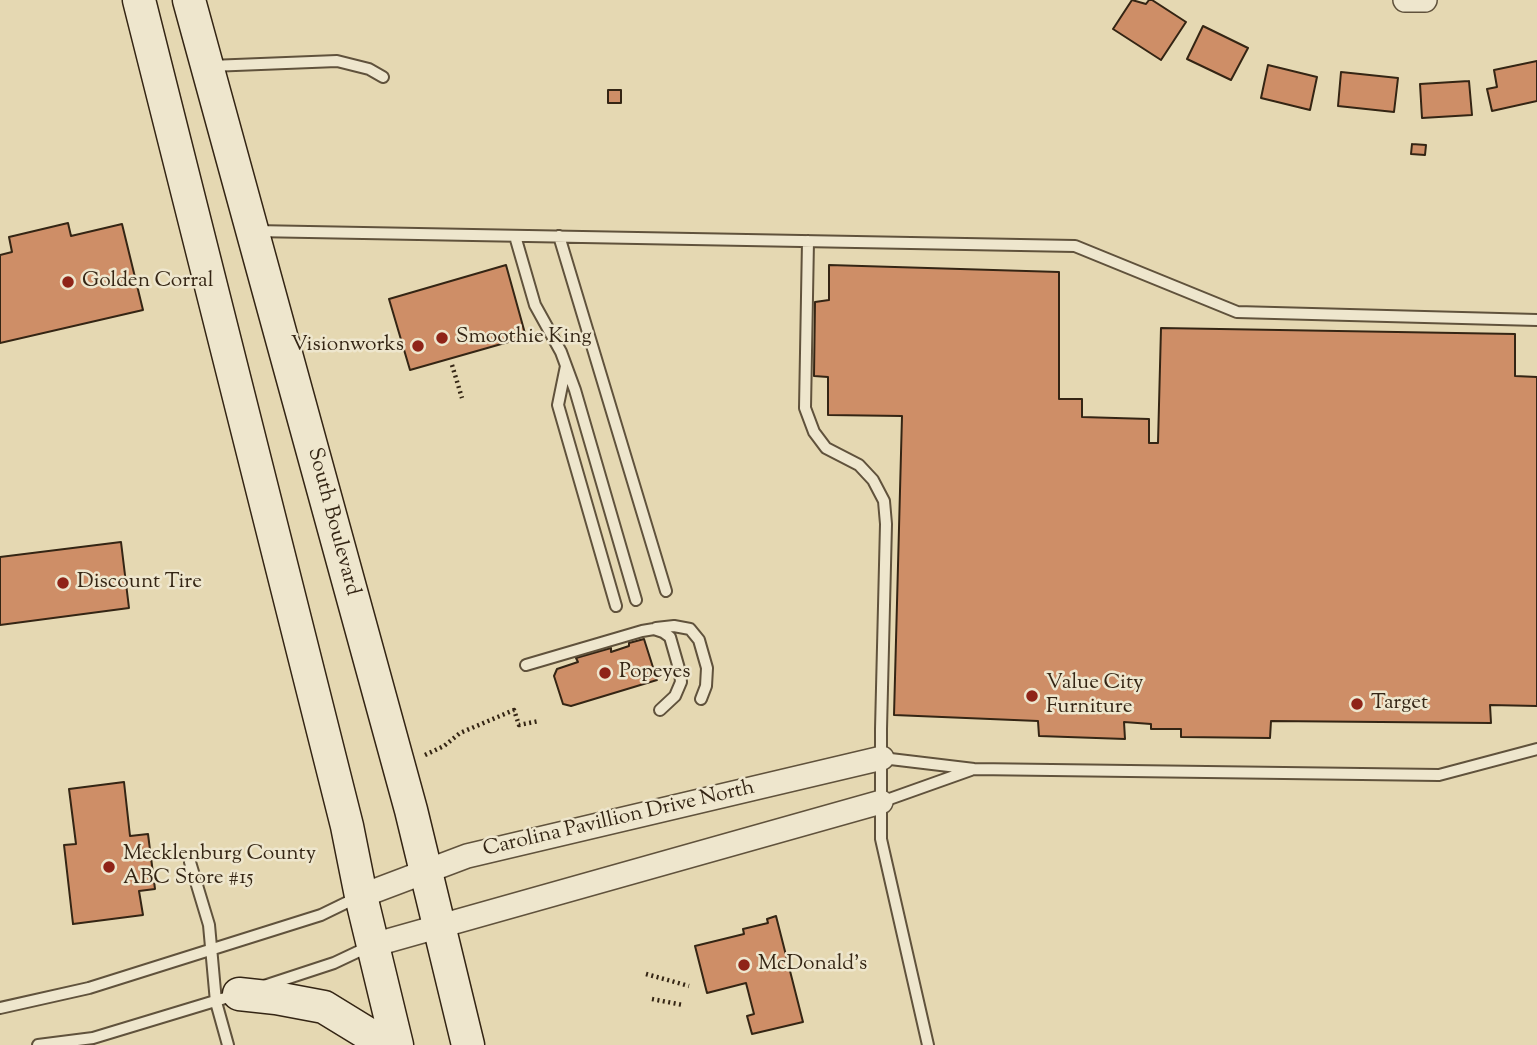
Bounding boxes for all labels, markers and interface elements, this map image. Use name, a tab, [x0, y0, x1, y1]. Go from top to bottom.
place label: Golden Corral	[82, 269, 214, 295]
marker: Golden Corral	[60, 274, 76, 290]
place label: Smoothie King	[456, 325, 592, 351]
marker: Smoothie King	[434, 330, 450, 346]
place label: Visionworks	[291, 333, 404, 359]
marker: Visionworks	[410, 338, 426, 354]
street label: South Boulevard	[300, 445, 364, 599]
place label: Discount Tire	[77, 570, 202, 596]
marker: Discount Tire	[55, 575, 71, 591]
place label: Popeyes	[619, 660, 690, 686]
marker: Popeyes	[597, 665, 613, 681]
place label: Value City Furniture	[1046, 671, 1144, 721]
marker: Value City Furniture	[1024, 688, 1040, 704]
place label: Target	[1371, 691, 1428, 717]
marker: Target	[1349, 696, 1365, 712]
street label: Carolina Pavillion Drive North	[481, 776, 757, 864]
place label: Mecklenburg County ABC Store #15	[123, 842, 316, 892]
marker: Mecklenburg County ABC Store #15	[101, 859, 117, 875]
place label: McDonald's	[758, 952, 867, 978]
marker: McDonald's	[736, 957, 752, 973]

